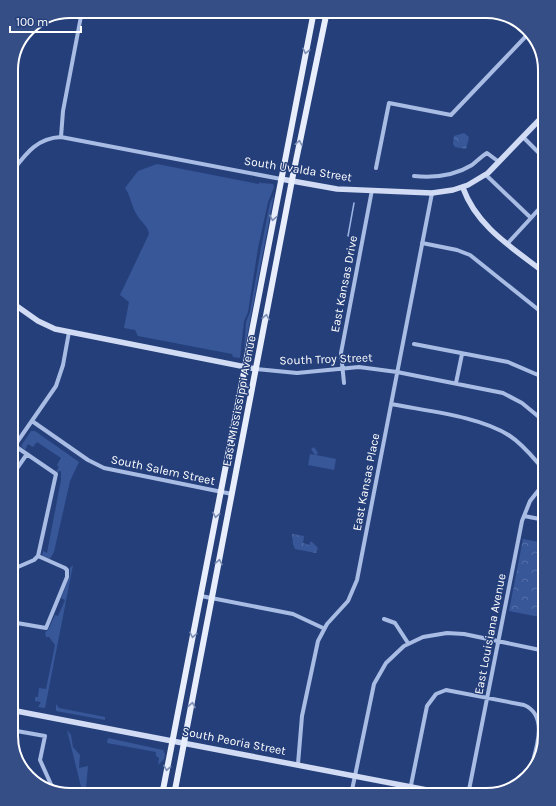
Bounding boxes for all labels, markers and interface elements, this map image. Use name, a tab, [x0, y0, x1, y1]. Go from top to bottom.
scale bar	[10, 8, 81, 34]
text: 100 m	[16, 15, 48, 29]
one-way arrow	[303, 48, 311, 54]
one-way arrow	[295, 140, 303, 146]
street label: South Uvalda Street	[243, 154, 353, 185]
one-way arrow	[270, 215, 278, 221]
street label: East Kansas Drive	[328, 234, 360, 334]
one-way arrow	[262, 313, 270, 320]
street label: East Mississippi Avenue	[219, 334, 259, 468]
street label: South Troy Street	[279, 350, 373, 368]
street label: East Kansas Place	[350, 432, 382, 532]
street label: South Salem Street	[110, 452, 217, 488]
one-way arrow	[212, 512, 221, 518]
one-way arrow	[214, 559, 223, 565]
street label: East Louisiana Avenue	[471, 572, 509, 696]
one-way arrow	[189, 631, 198, 638]
one-way arrow	[187, 702, 195, 708]
street label: South Peoria Street	[181, 724, 288, 758]
one-way arrow	[164, 765, 172, 771]

